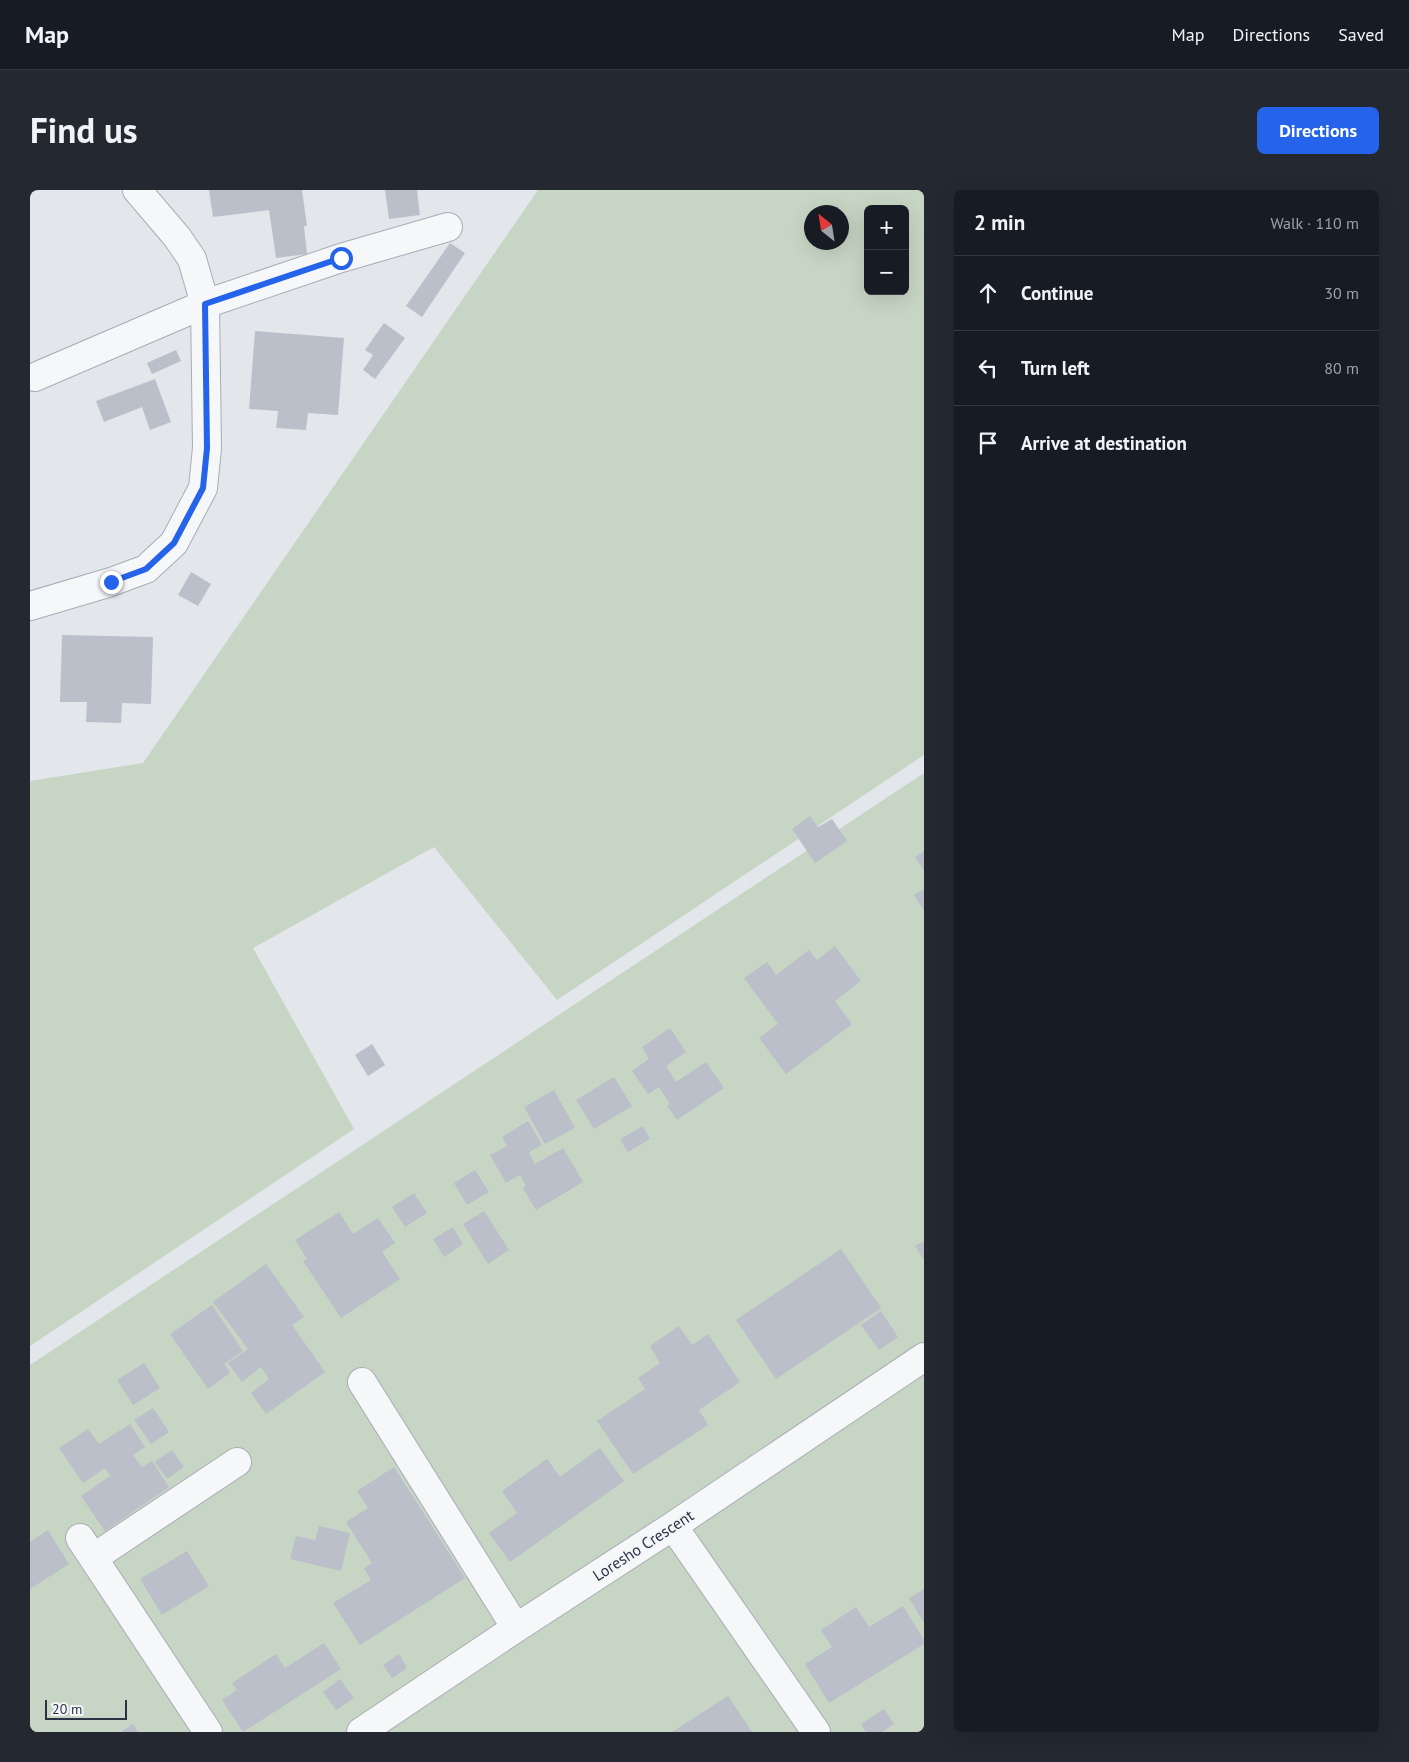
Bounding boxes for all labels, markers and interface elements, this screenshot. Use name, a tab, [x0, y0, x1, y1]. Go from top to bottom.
text: Map	[25, 19, 69, 50]
text: Map	[1172, 23, 1204, 46]
text: Directions	[1232, 23, 1310, 46]
text: Saved	[1338, 23, 1384, 46]
text: Find us	[30, 107, 138, 153]
button: Directions	[1257, 107, 1379, 154]
north arrow	[804, 205, 849, 250]
map controls	[864, 205, 909, 295]
button: +	[864, 205, 909, 250]
text: 2 min	[974, 209, 1025, 236]
text: Walk · 110 m	[1270, 213, 1359, 233]
route start	[330, 247, 353, 270]
button: −	[864, 250, 909, 295]
icon: ahead	[974, 279, 1002, 307]
text: Continue	[1021, 281, 1093, 305]
text: 30 m	[1324, 283, 1359, 303]
icon: left	[974, 354, 1002, 382]
text: Turn left	[1021, 356, 1090, 380]
text: 80 m	[1324, 358, 1359, 378]
icon: arrive	[974, 429, 1002, 457]
text: Arrive at destination	[1021, 431, 1187, 455]
route end	[100, 571, 123, 594]
street label: Loresho Crescent	[589, 1505, 698, 1585]
scale bar	[45, 1697, 128, 1720]
text: 20 m	[52, 1700, 82, 1718]

